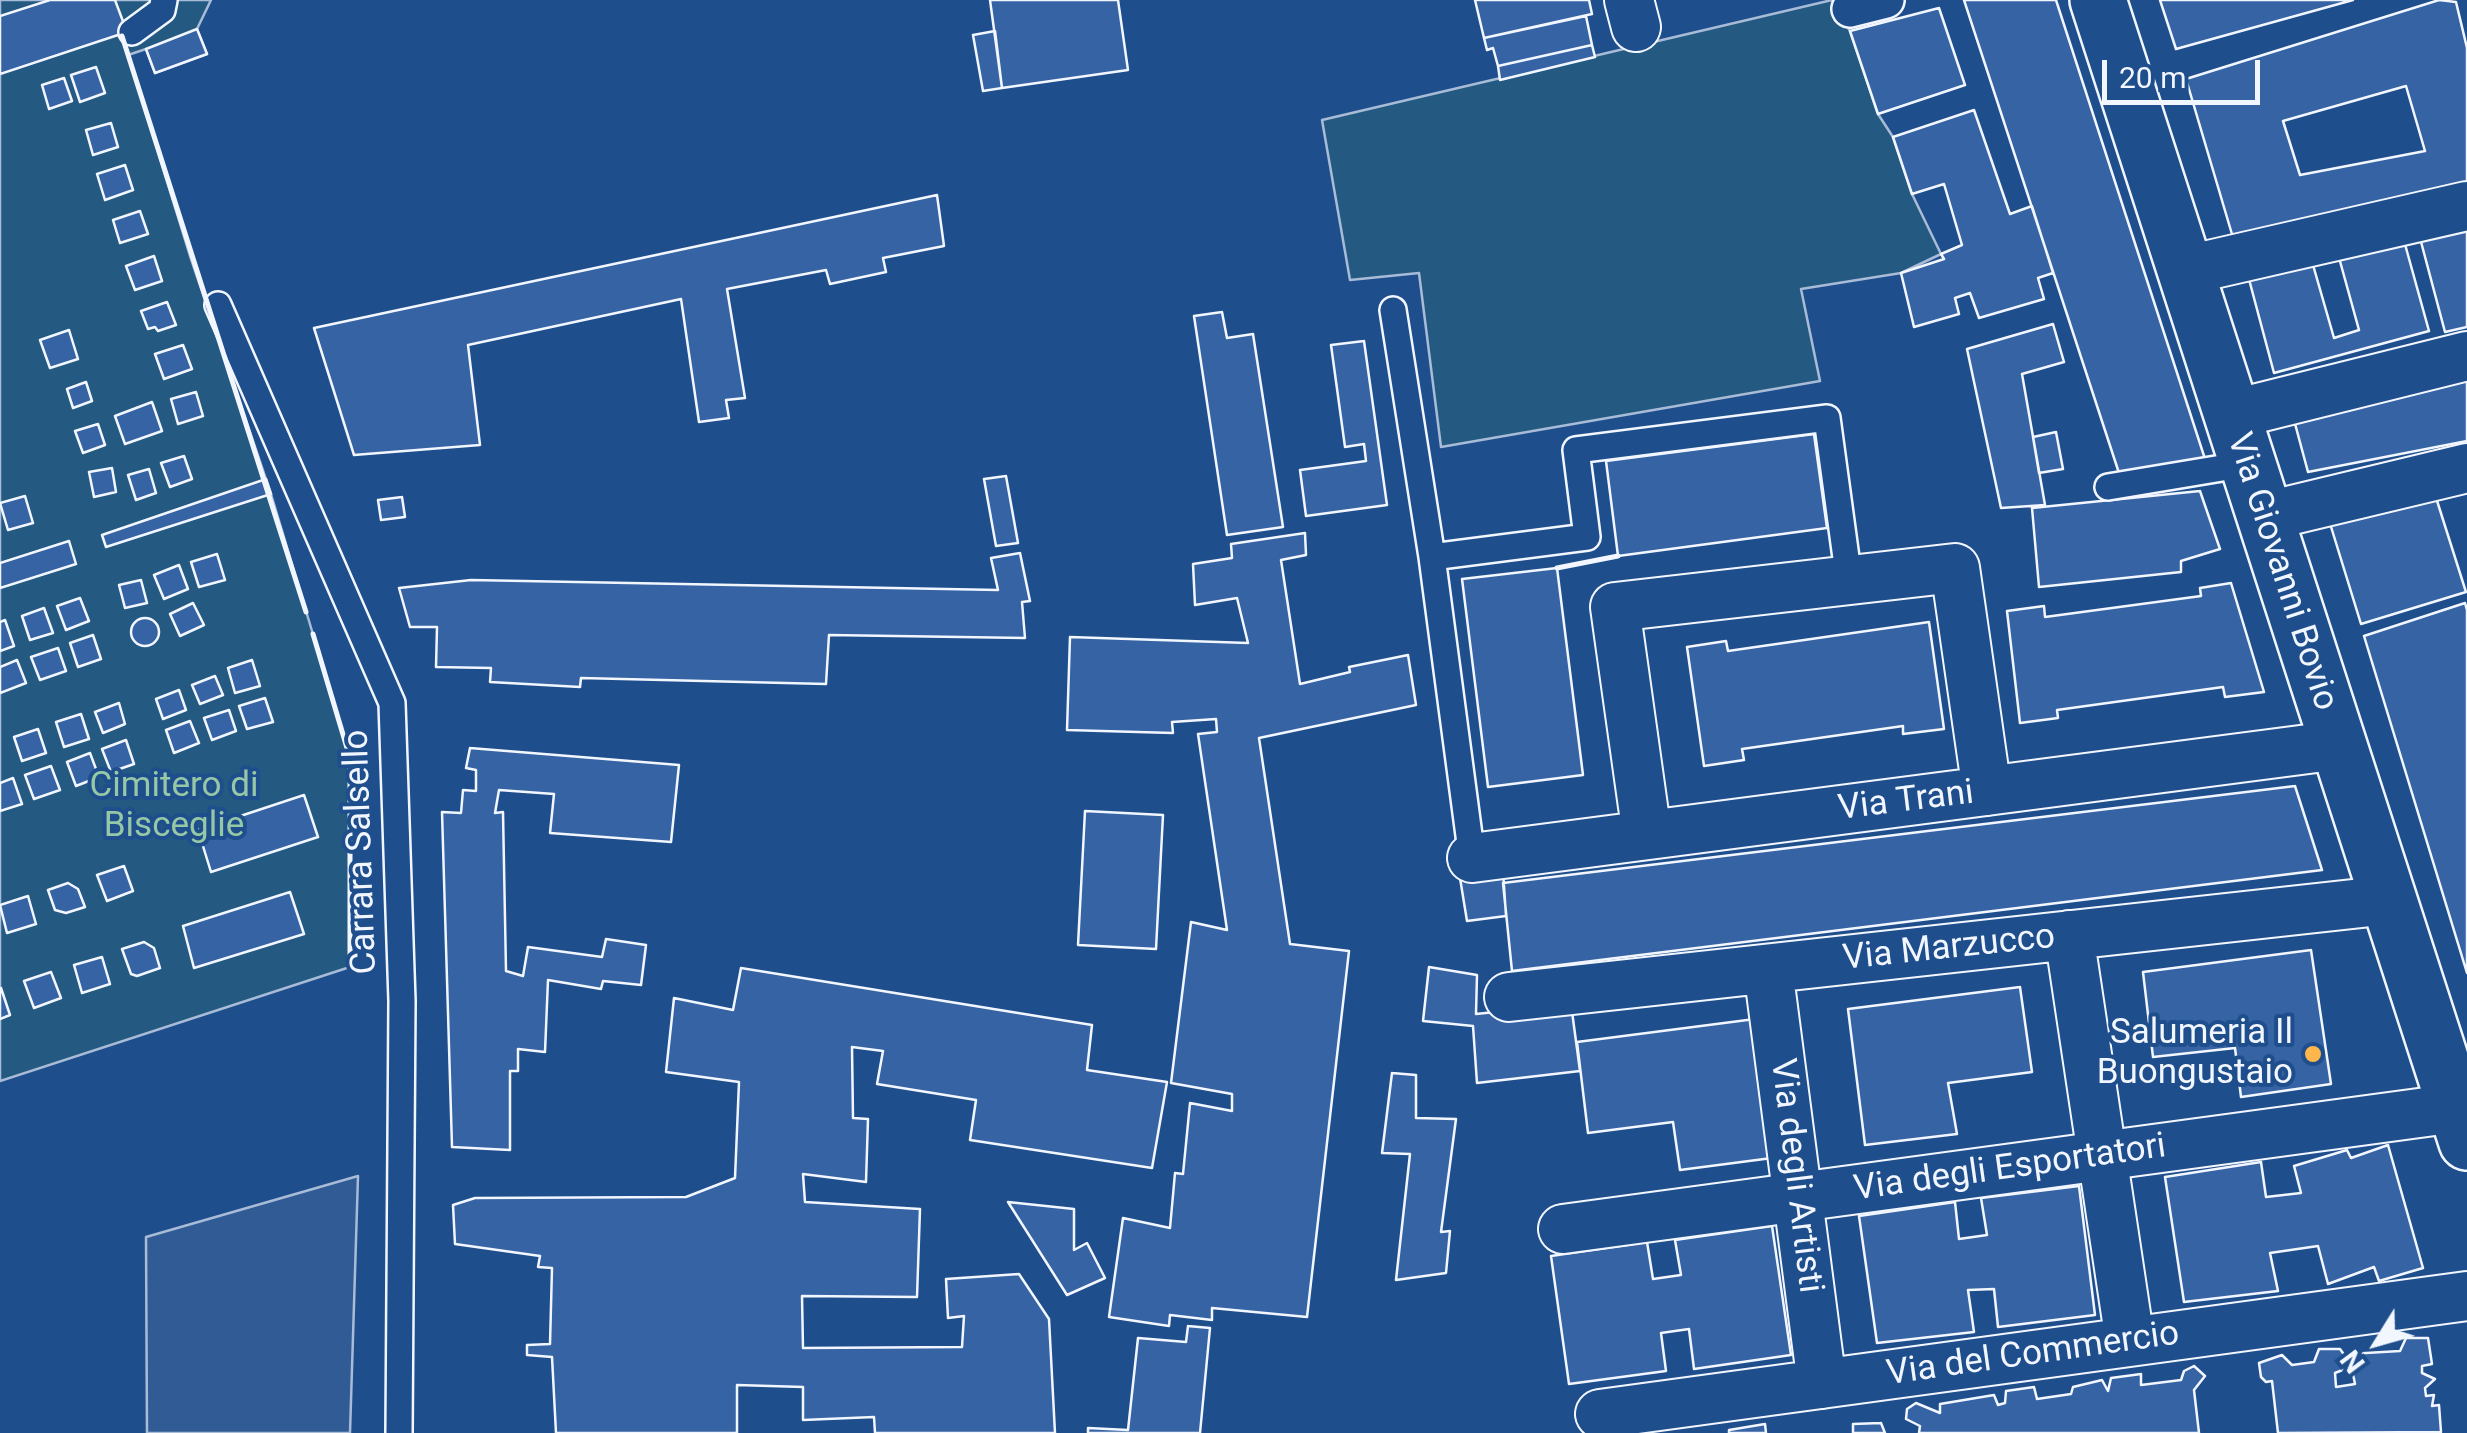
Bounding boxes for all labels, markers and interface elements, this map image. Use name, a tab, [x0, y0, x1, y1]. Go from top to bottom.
scale bar	[2107, 40, 2264, 102]
text: 20 m	[2119, 60, 2186, 95]
street label: Via Giovanni Bovio	[2216, 428, 2346, 716]
street label: Carrara Salsello	[337, 729, 387, 975]
park label: Cimitero di Bisceglie	[90, 766, 258, 848]
street label: Via Trani	[1836, 773, 1976, 831]
street label: Via Marzucco	[1841, 917, 2057, 981]
place label: Salumeria Il Buongustaio	[2097, 1013, 2293, 1095]
marker: Salumeria Il Buongustaio	[2302, 1043, 2324, 1065]
street label: Via degli Artisti	[1760, 1056, 1830, 1296]
street label: Via degli Esportatori	[1851, 1126, 2169, 1212]
north arrow	[2327, 1293, 2427, 1393]
street label: Via del Commercio	[1884, 1314, 2182, 1396]
text: N	[2334, 1344, 2372, 1379]

